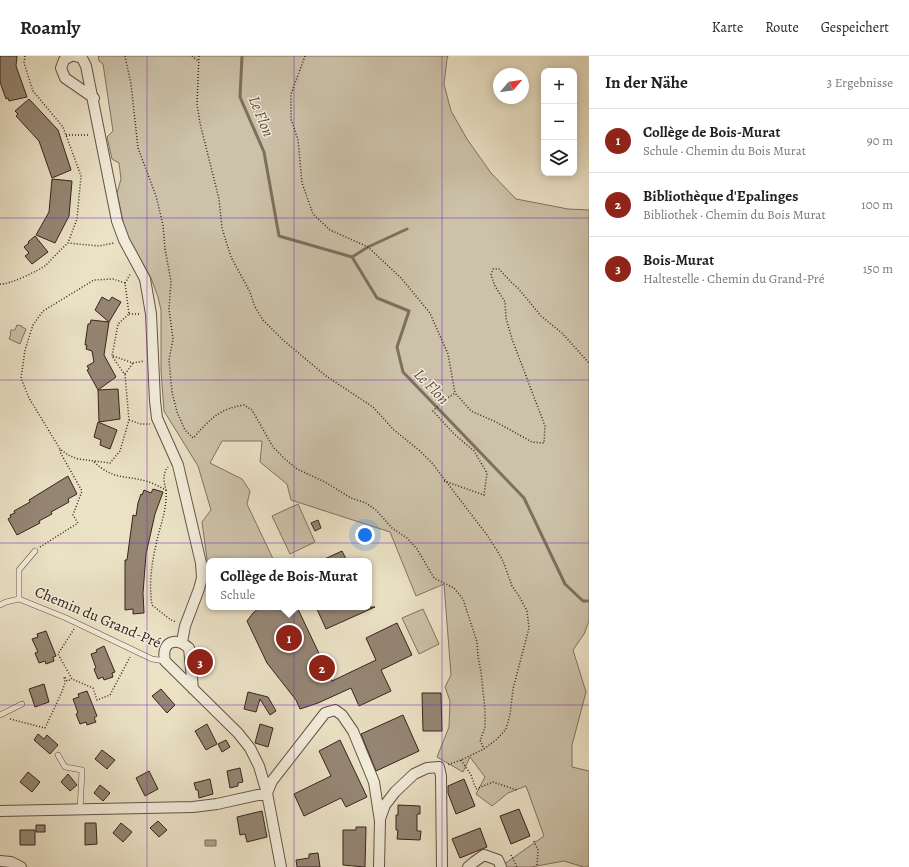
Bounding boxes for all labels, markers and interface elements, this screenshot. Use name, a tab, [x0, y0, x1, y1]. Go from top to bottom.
text: Roamly	[20, 15, 80, 41]
text: Karte	[712, 18, 743, 37]
text: Route	[765, 18, 799, 37]
text: Gespeichert	[821, 18, 889, 37]
north arrow	[493, 68, 529, 104]
map controls	[541, 68, 577, 176]
button: +	[541, 68, 577, 104]
text: In der Nähe	[605, 71, 688, 94]
text: 3 Ergebnisse	[827, 74, 893, 91]
water label: Le Flon	[243, 93, 279, 140]
button: −	[541, 104, 577, 140]
text: Collège de Bois-Murat	[643, 122, 780, 142]
text: 1	[616, 132, 620, 149]
text: 90 m	[867, 132, 893, 149]
button: layers	[541, 140, 577, 176]
text: Schule · Chemin du Bois Murat	[643, 142, 806, 159]
text: Bibliothèque d'Epalinges	[643, 186, 798, 206]
text: 2	[615, 196, 621, 213]
text: 100 m	[861, 196, 893, 213]
text: Bibliothek · Chemin du Bois Murat	[643, 206, 826, 223]
text: Bois-Murat	[643, 250, 714, 270]
text: 3	[615, 260, 621, 277]
text: 150 m	[863, 260, 893, 277]
text: Haltestelle · Chemin du Grand-Pré	[643, 270, 824, 287]
water label: Le Flon	[409, 364, 454, 410]
your location	[355, 525, 375, 545]
popup	[206, 558, 372, 610]
text: Collège de Bois-Murat	[220, 566, 358, 586]
street label: Chemin du Grand-Pré	[32, 581, 164, 653]
text: Schule	[220, 586, 255, 603]
pin: 1	[276, 623, 302, 653]
pin: 3	[187, 647, 213, 677]
pin: 2	[309, 653, 335, 683]

